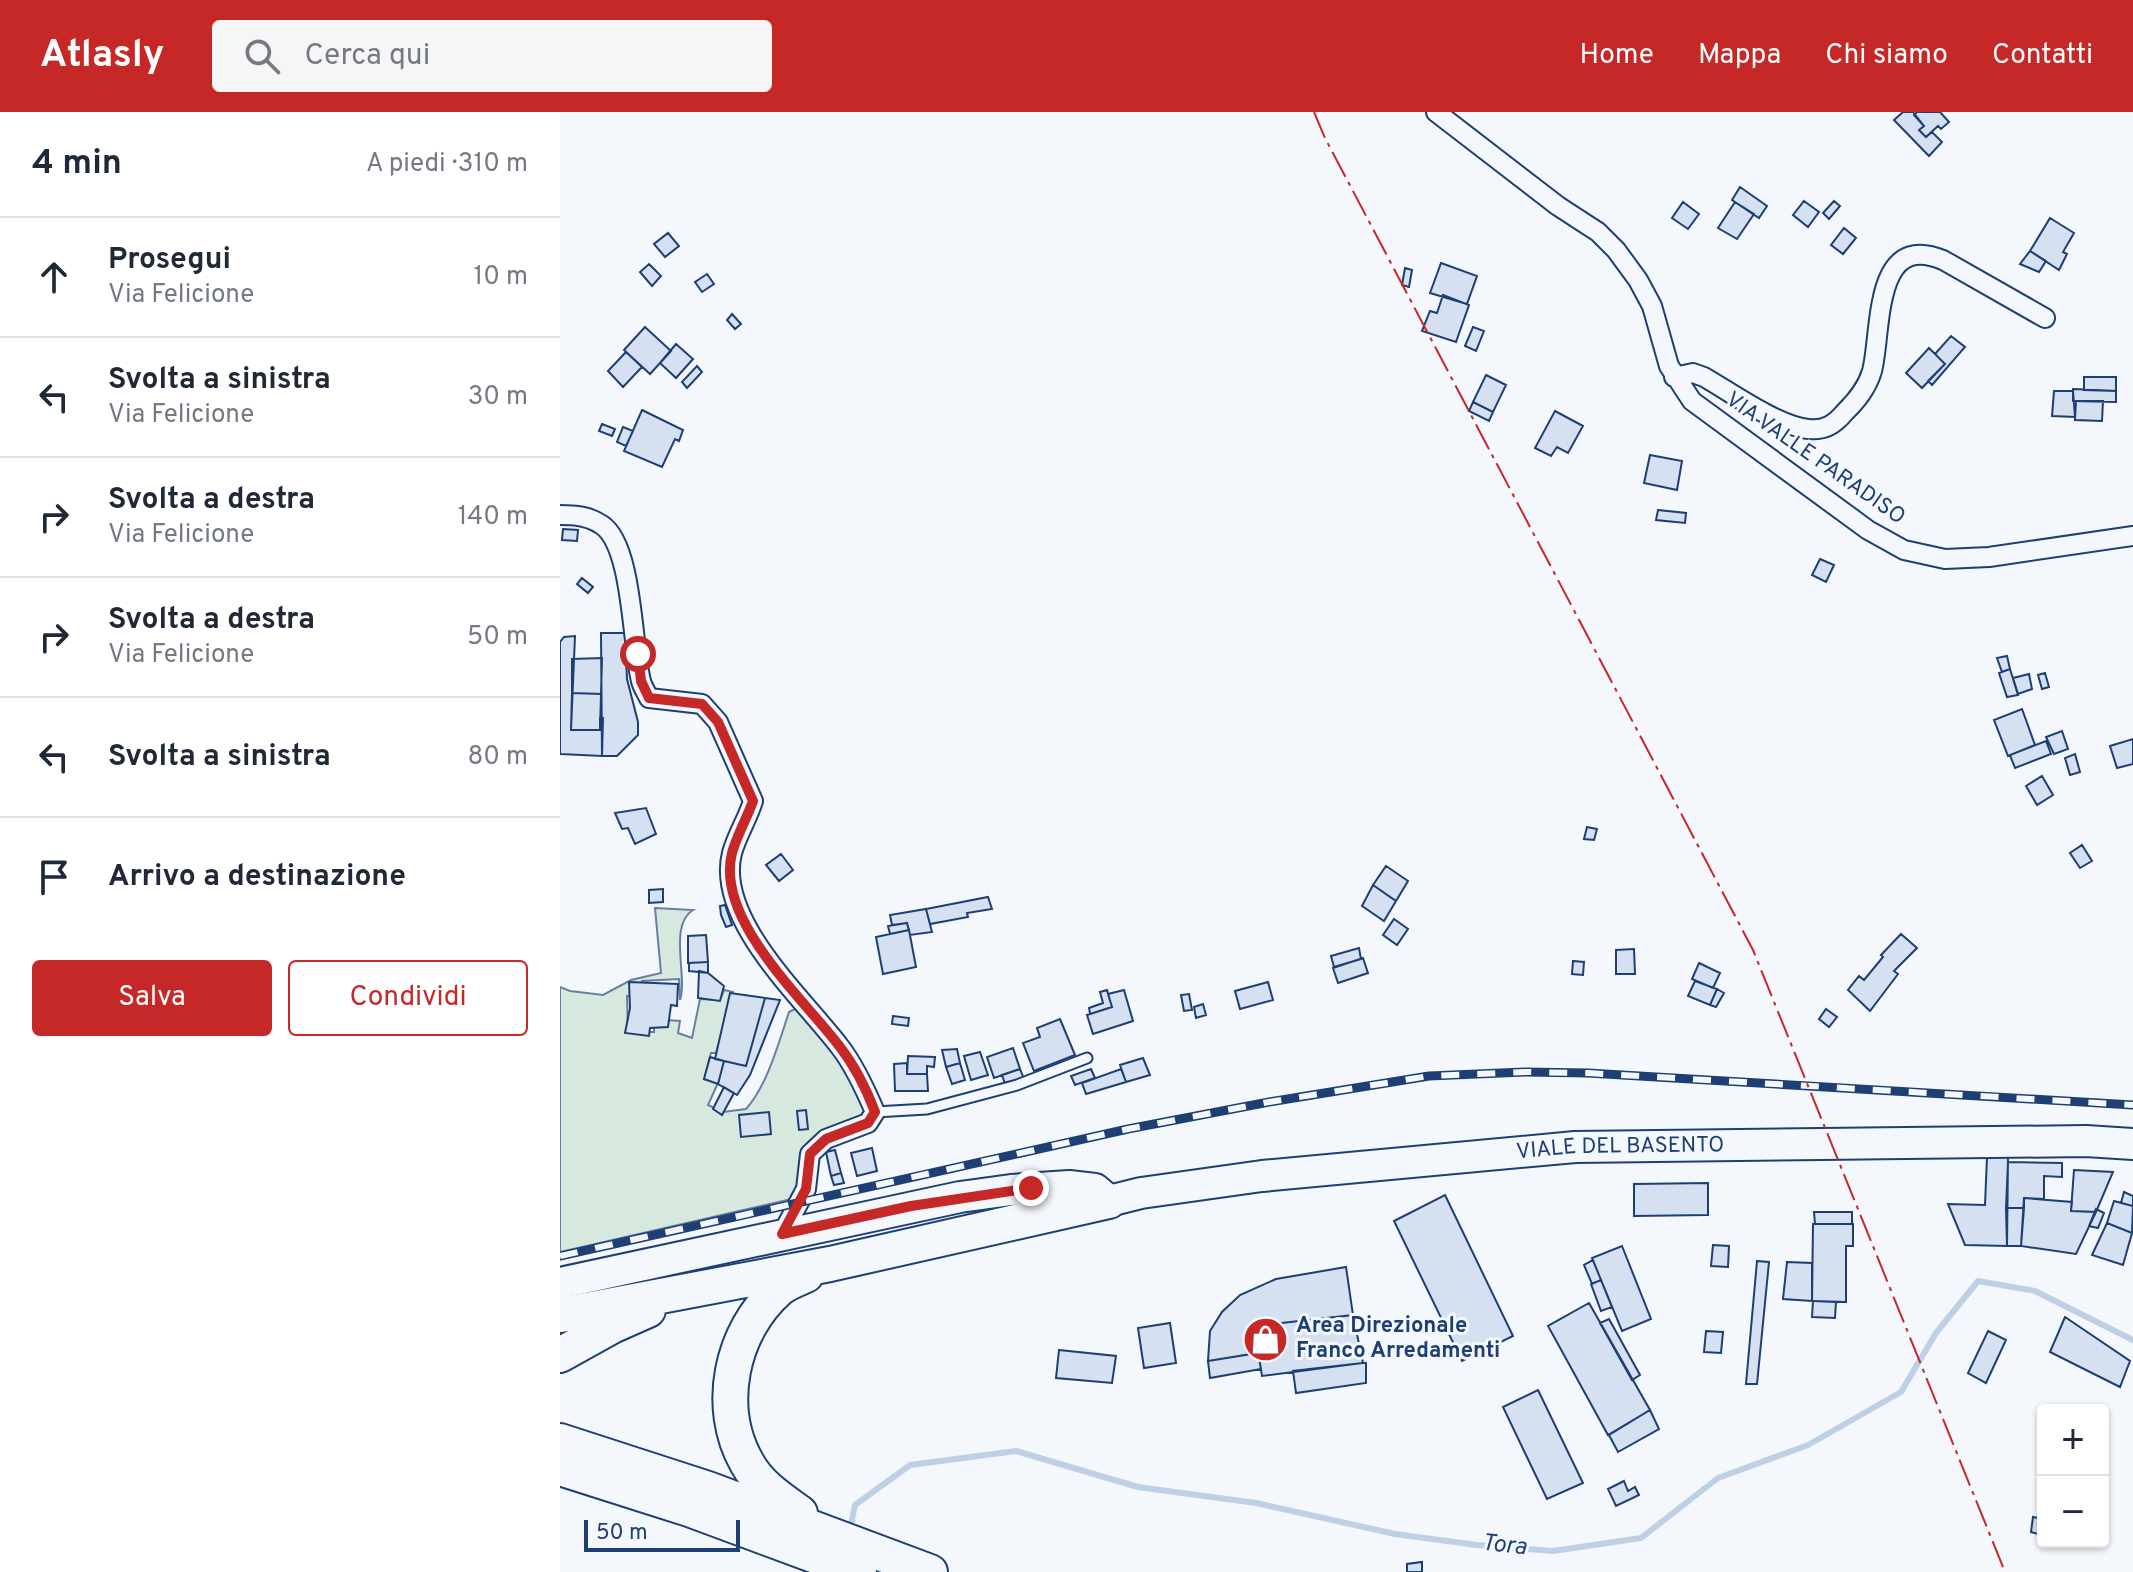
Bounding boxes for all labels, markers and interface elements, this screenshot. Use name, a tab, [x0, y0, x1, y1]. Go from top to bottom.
search box	[212, 20, 772, 92]
text: Atlasly	[40, 32, 164, 81]
icon: search	[240, 34, 284, 78]
text: Cerca qui	[304, 38, 430, 75]
text: Home	[1580, 38, 1654, 74]
text: Mappa	[1698, 38, 1781, 74]
text: Chi siamo	[1825, 38, 1948, 74]
text: Contatti	[1992, 38, 2093, 74]
text: 4 min	[32, 143, 122, 186]
text: A piedi · 310 m	[366, 148, 528, 181]
text: Prosegui	[108, 242, 231, 279]
icon: ahead	[32, 255, 76, 299]
text: 10 m	[473, 261, 528, 294]
text: Via Felicione	[108, 279, 254, 312]
text: Svolta a sinistra	[108, 362, 331, 399]
icon: left	[32, 375, 76, 419]
text: 30 m	[468, 381, 528, 414]
street label: VIA VALLE PARADISO	[1720, 387, 1910, 531]
text: Via Felicione	[108, 399, 254, 432]
text: Svolta a destra	[108, 482, 315, 519]
icon: right	[32, 495, 76, 539]
text: 140 m	[458, 501, 528, 534]
text: Via Felicione	[108, 519, 254, 552]
text: Svolta a destra	[108, 602, 315, 639]
icon: right	[32, 615, 76, 659]
text: 50 m	[467, 621, 528, 654]
route start	[620, 636, 656, 672]
text: Via Felicione	[108, 639, 254, 672]
icon: left	[32, 735, 76, 779]
text: Svolta a sinistra	[108, 739, 331, 776]
text: 80 m	[468, 741, 528, 774]
icon: arrive	[32, 855, 76, 899]
text: Arrivo a destinazione	[108, 859, 406, 896]
button: Salva	[32, 960, 272, 1036]
button: Condividi	[288, 960, 528, 1036]
street label: VIALE DEL BASENTO	[1515, 1132, 1724, 1166]
route end	[1013, 1170, 1049, 1206]
place label: Area Direzionale Franco Arredamenti	[1296, 1313, 1500, 1365]
shop icon: Area Direzionale Franco Arredamenti	[1241, 1315, 1289, 1363]
map controls	[2037, 1404, 2109, 1548]
button: +	[2037, 1404, 2109, 1476]
button: −	[2037, 1476, 2109, 1548]
scale bar	[584, 1516, 740, 1552]
text: 50 m	[596, 1520, 648, 1547]
water label: Tora	[1480, 1529, 1529, 1563]

